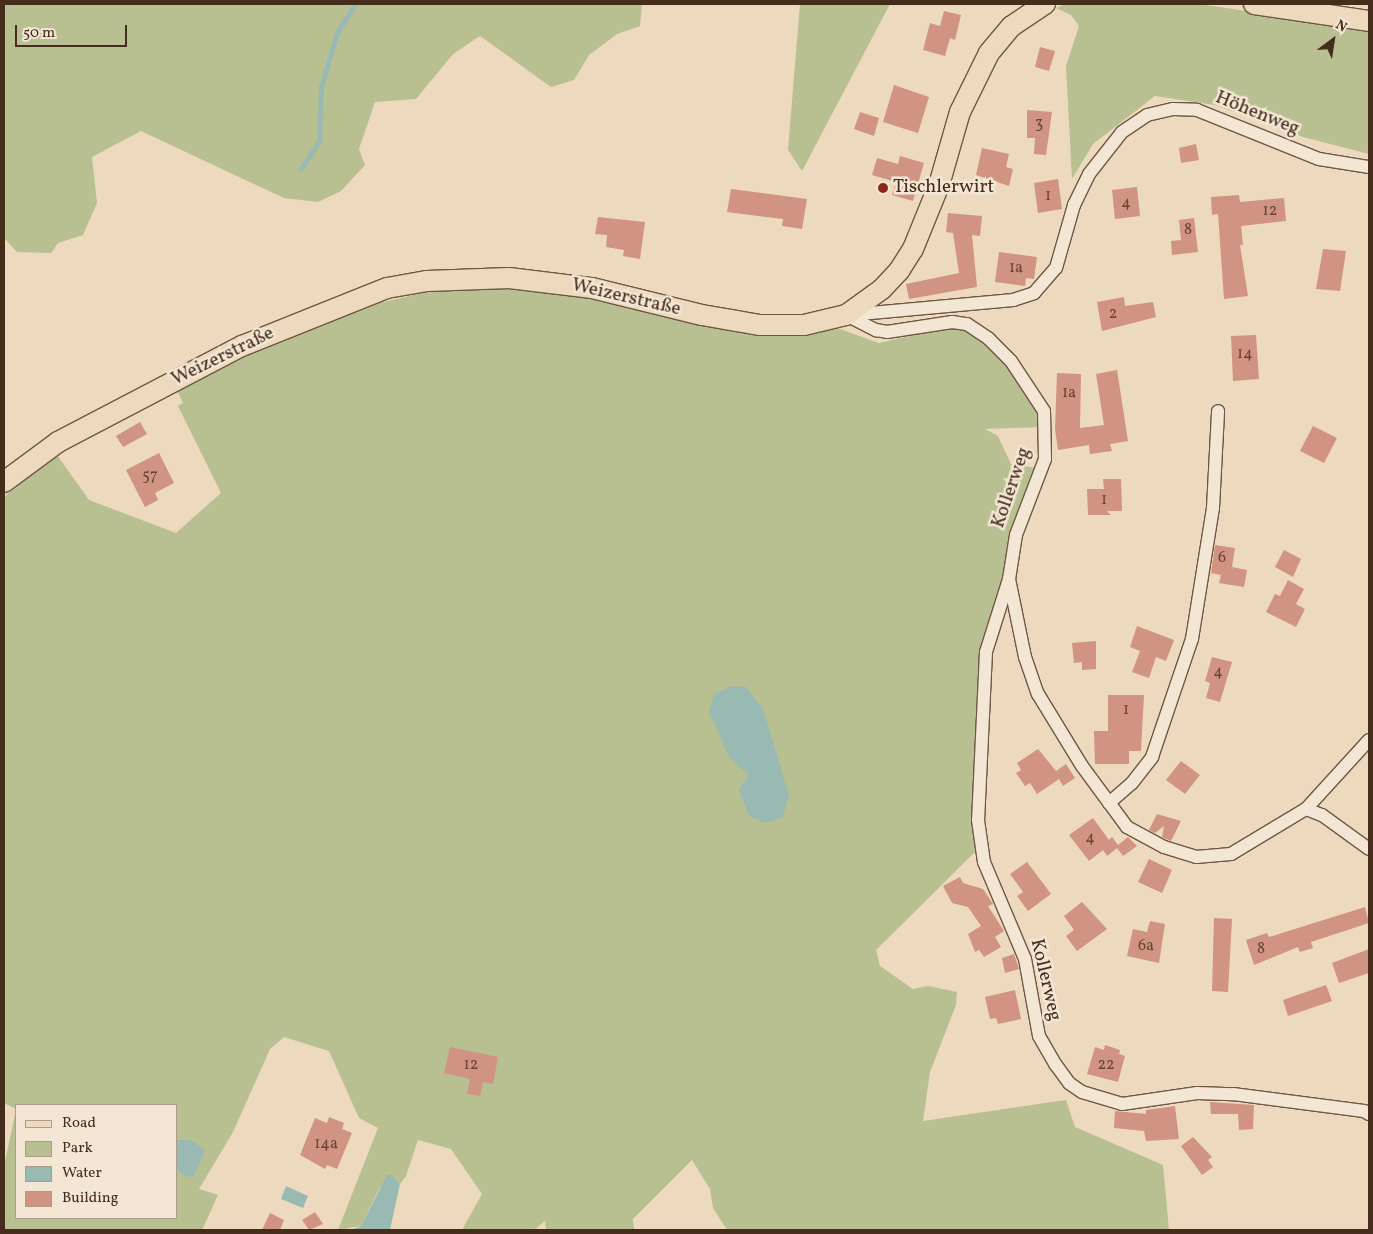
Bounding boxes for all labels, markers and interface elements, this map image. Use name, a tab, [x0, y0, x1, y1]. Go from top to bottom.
scale bar	[18, 15, 130, 47]
north arrow	[1308, 15, 1358, 65]
text: N	[1332, 16, 1350, 37]
text: 50 m	[23, 23, 55, 44]
street label: Höhenweg	[1212, 87, 1302, 141]
house number: 3	[1035, 114, 1043, 134]
place label: Tischlerwirt	[893, 177, 994, 199]
marker: Tischlerwirt	[877, 182, 889, 194]
house number: 1	[1045, 186, 1051, 206]
house number: 4	[1121, 193, 1131, 213]
house number: 12	[1263, 201, 1277, 221]
house number: 8	[1184, 220, 1192, 240]
house number: 1a	[1009, 258, 1023, 278]
street label: Weizerstraße	[569, 274, 683, 322]
house number: 2	[1109, 304, 1117, 324]
street label: Weizerstraße	[168, 322, 278, 392]
house number: 14	[1237, 344, 1253, 364]
house number: 1a	[1062, 383, 1076, 403]
street label: Kollerweg	[988, 445, 1036, 531]
house number: 57	[142, 466, 158, 486]
house number: 1	[1101, 490, 1107, 510]
house number: 6	[1218, 548, 1226, 568]
house number: 4	[1213, 662, 1223, 682]
house number: 1	[1123, 700, 1129, 720]
house number: 4	[1085, 828, 1095, 848]
house number: 6a	[1138, 936, 1154, 956]
street label: Kollerweg	[1024, 937, 1066, 1023]
house number: 8	[1257, 939, 1265, 959]
house number: 12	[464, 1055, 478, 1075]
house number: 22	[1097, 1055, 1115, 1075]
legend	[15, 1104, 178, 1219]
text: Road	[62, 1113, 96, 1134]
house number: 14a	[314, 1134, 338, 1154]
text: Park	[62, 1138, 93, 1159]
text: Water	[62, 1163, 102, 1184]
text: Building	[62, 1188, 118, 1209]

